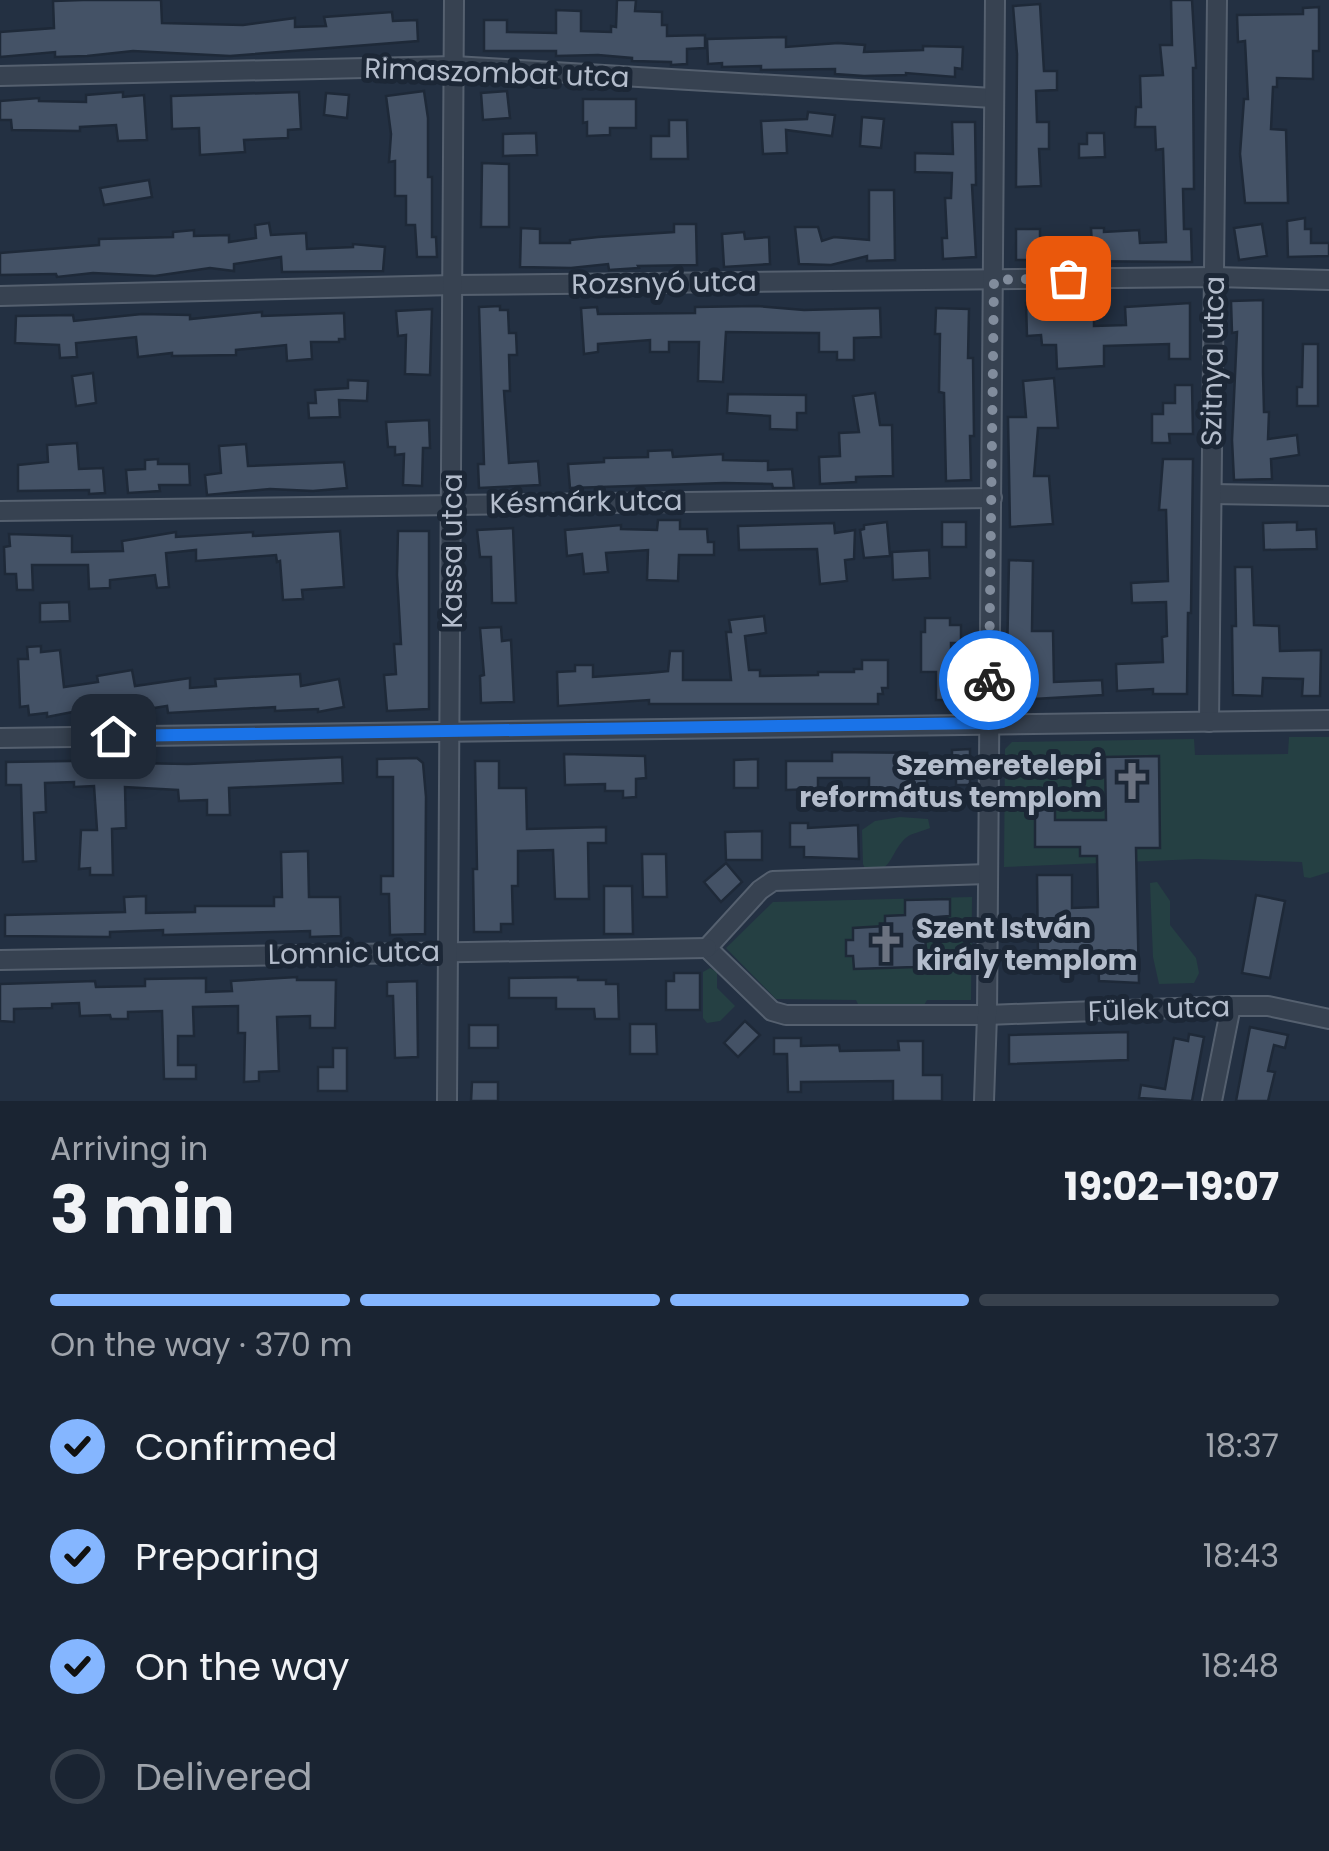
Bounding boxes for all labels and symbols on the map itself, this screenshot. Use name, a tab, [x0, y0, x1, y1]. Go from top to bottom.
street label: Rimaszombat utca	[364, 49, 630, 97]
pin	[1026, 236, 1111, 321]
street label: Rozsnyó utca	[571, 262, 757, 304]
street label: Szitnya utca	[1192, 275, 1234, 447]
street label: Kassa utca	[433, 473, 472, 629]
street label: Késmárk utca	[489, 481, 683, 523]
courier	[939, 630, 1039, 730]
pin	[71, 694, 156, 779]
place label: Szemeretelepi református templom	[799, 746, 1102, 817]
church icon: Szemeretelepi református templom	[1111, 760, 1153, 802]
place label: Szent István király templom	[916, 909, 1137, 980]
church icon: Szent István király templom	[865, 923, 907, 965]
street label: Lomnic utca	[268, 932, 440, 974]
street label: Fülek utca	[1087, 987, 1231, 1031]

